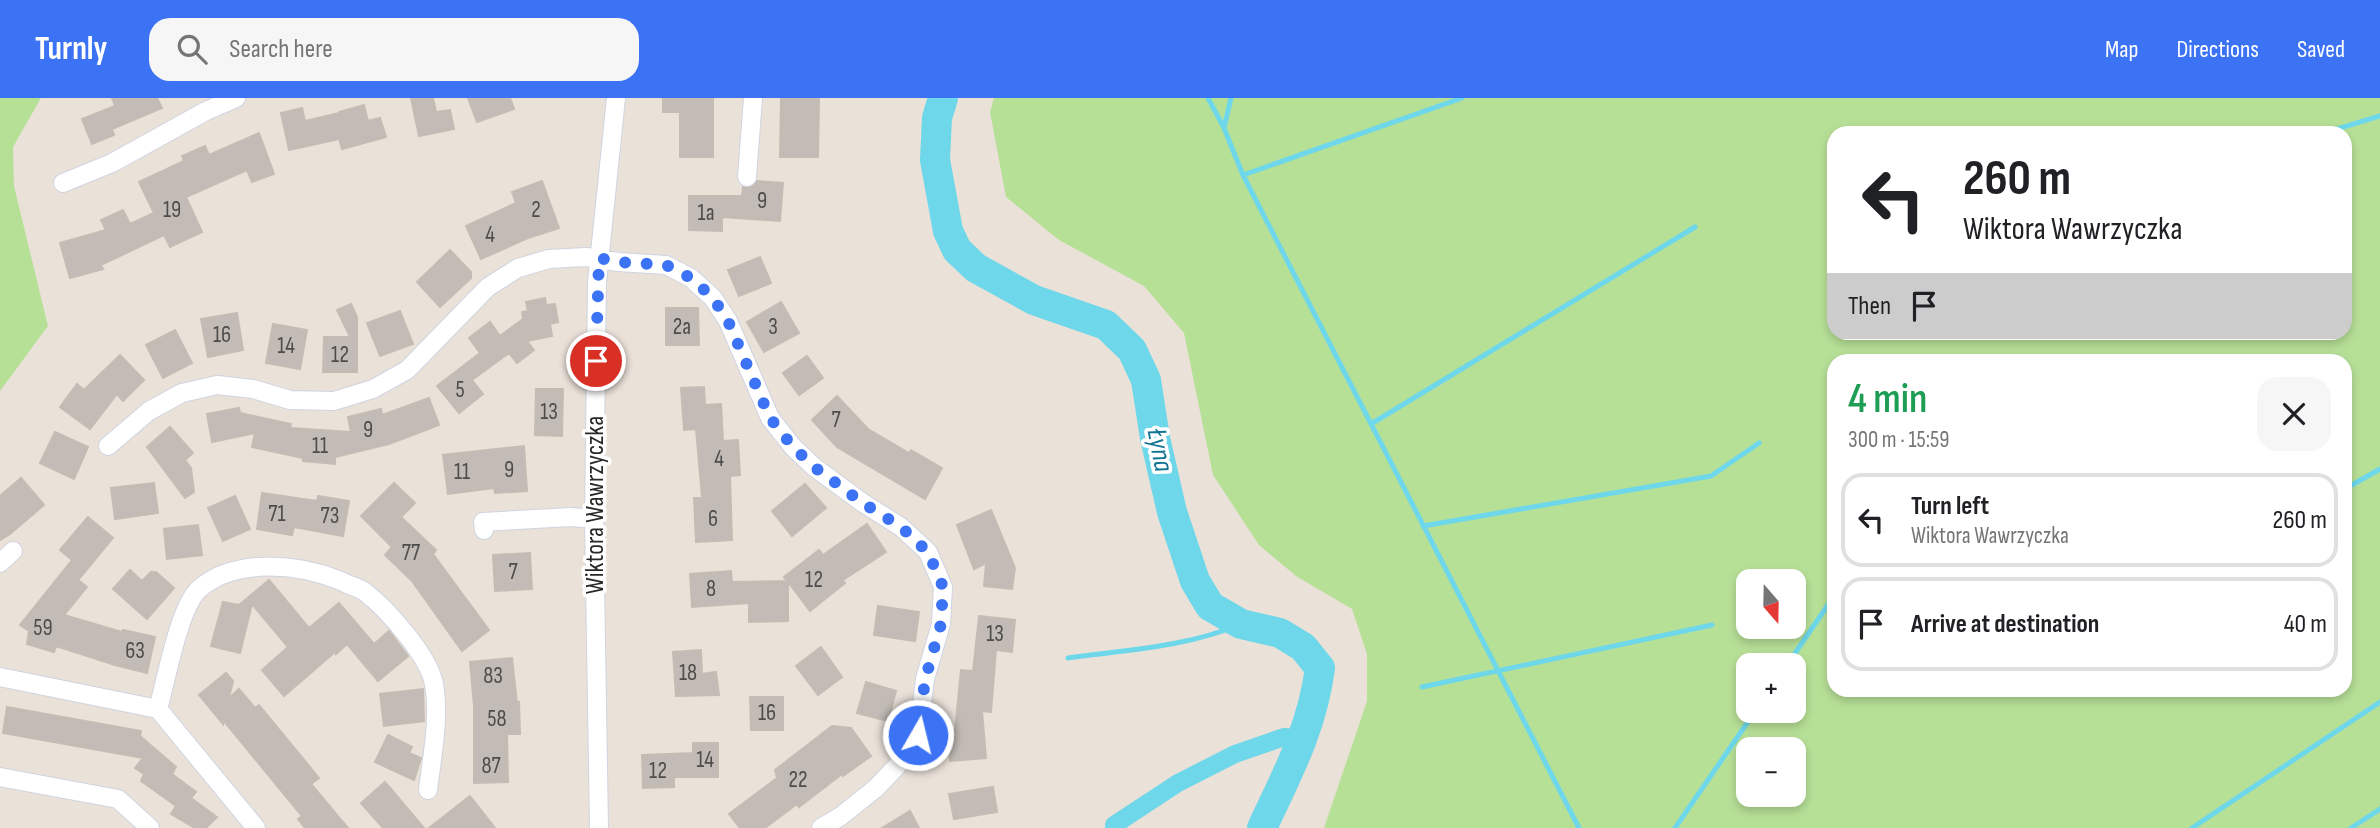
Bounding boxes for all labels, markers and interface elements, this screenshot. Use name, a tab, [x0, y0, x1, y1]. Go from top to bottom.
search box	[149, 18, 639, 81]
text: Turnly	[35, 29, 107, 69]
icon: search	[173, 30, 211, 68]
text: Search here	[229, 34, 333, 65]
text: Map	[2105, 35, 2138, 64]
text: Directions	[2176, 35, 2259, 64]
text: Saved	[2297, 35, 2345, 64]
text: 260 m	[1963, 150, 2071, 209]
icon: left	[1848, 154, 1939, 245]
house number: 9	[757, 187, 767, 215]
house number: 19	[163, 196, 181, 224]
house number: 2	[531, 196, 541, 224]
house number: 1a	[697, 199, 715, 227]
text: Wiktora Wawrzyczka	[1963, 210, 2183, 249]
house number: 4	[485, 221, 495, 249]
icon: arrive	[1905, 287, 1943, 325]
text: Then	[1848, 291, 1891, 322]
house number: 2a	[673, 313, 691, 341]
house number: 3	[768, 313, 778, 341]
house number: 16	[213, 321, 231, 349]
pin	[566, 331, 626, 391]
house number: 14	[277, 332, 295, 360]
house number: 12	[331, 341, 349, 369]
icon: arrive	[577, 342, 615, 380]
text: 4 min	[1848, 374, 1927, 425]
house number: 5	[455, 376, 465, 404]
button: close	[2257, 377, 2331, 451]
house number: 13	[540, 398, 558, 426]
house number: 7	[831, 406, 841, 434]
house number: 9	[363, 416, 373, 444]
street label: Wiktora Wawrzyczka	[580, 416, 611, 594]
water label: Łyna	[1140, 426, 1180, 475]
text: 300 m · 15:59	[1848, 426, 1950, 454]
house number: 11	[312, 432, 328, 460]
house number: 4	[714, 445, 724, 473]
house number: 9	[504, 456, 514, 484]
house number: 11	[454, 458, 470, 486]
text: Turn left	[1911, 491, 1989, 522]
house number: 71	[268, 500, 286, 528]
icon: left	[1852, 501, 1890, 539]
house number: 73	[321, 502, 339, 530]
house number: 6	[708, 505, 718, 533]
text: 260 m	[2272, 505, 2327, 536]
text: Wiktora Wawrzyczka	[1911, 522, 2069, 550]
house number: 77	[402, 539, 420, 567]
house number: 7	[508, 558, 518, 586]
house number: 12	[805, 566, 823, 594]
north arrow	[1736, 569, 1806, 639]
map controls	[1736, 569, 1806, 807]
house number: 8	[706, 575, 716, 603]
icon: arrive	[1852, 605, 1890, 643]
text: Arrive at destination	[1911, 609, 2099, 640]
text: 40 m	[2284, 609, 2327, 640]
house number: 59	[33, 614, 53, 642]
house number: 13	[986, 620, 1004, 648]
house number: 63	[125, 637, 145, 665]
button: +	[1736, 653, 1806, 723]
house number: 18	[679, 659, 697, 687]
house number: 83	[483, 662, 503, 690]
position arrow	[881, 698, 955, 772]
house number: 16	[758, 699, 776, 727]
house number: 58	[487, 705, 507, 733]
button: −	[1736, 737, 1806, 807]
house number: 14	[696, 746, 714, 774]
house number: 87	[481, 752, 501, 780]
house number: 12	[649, 757, 667, 785]
house number: 22	[789, 766, 807, 794]

